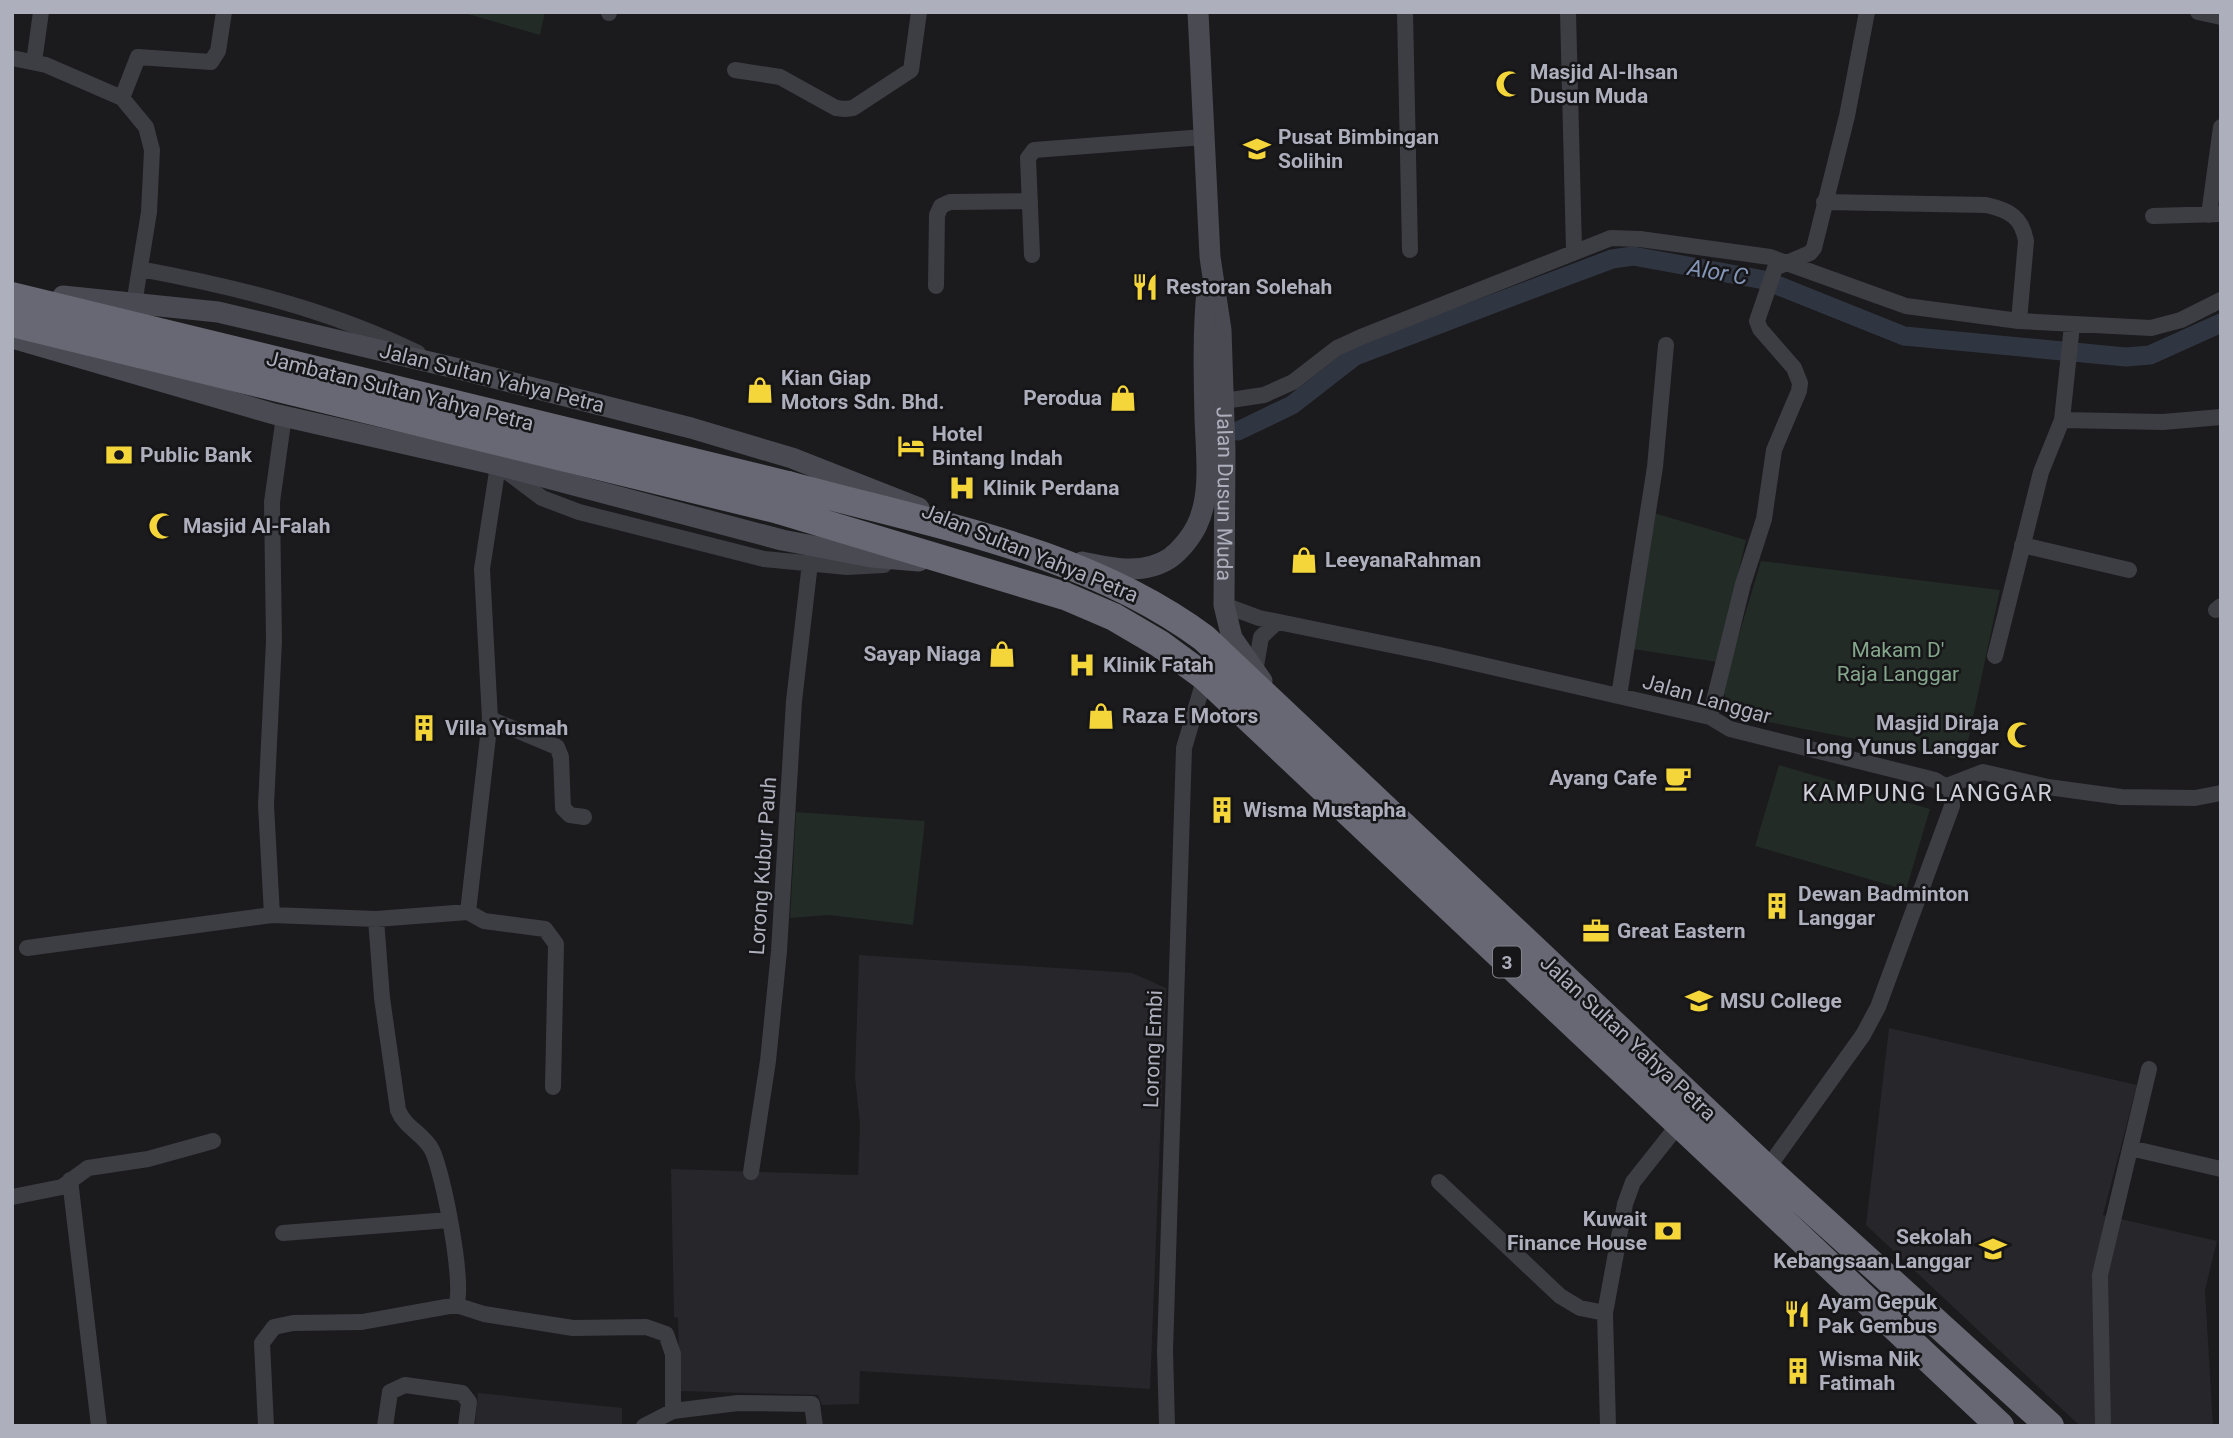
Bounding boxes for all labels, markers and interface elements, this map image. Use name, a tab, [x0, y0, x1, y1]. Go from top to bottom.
place label: Masjid Al-Ihsan Dusun Muda	[1530, 60, 1678, 108]
mosque icon: Masjid Al-Ihsan Dusun Muda	[1494, 69, 1524, 99]
place label: Pusat Bimbingan Solihin	[1278, 125, 1439, 173]
school or university icon: Pusat Bimbingan Solihin	[1242, 134, 1272, 164]
water label: Alor C	[1685, 254, 1750, 291]
restaurant icon: Restoran Solehah	[1130, 272, 1160, 302]
place label: Restoran Solehah	[1166, 275, 1332, 299]
street label: Jalan Sultan Yahya Petra	[377, 338, 607, 418]
street label: Jambatan Sultan Yahya Petra	[264, 346, 536, 436]
place label: Kian Giap Motors Sdn. Bhd.	[781, 366, 945, 414]
shop icon: Kian Giap Motors Sdn. Bhd.	[745, 375, 775, 405]
shop icon: Perodua	[1108, 383, 1138, 413]
place label: Perodua	[1023, 386, 1102, 410]
street label: Jalan Dusun Muda	[1212, 406, 1237, 581]
place label: Hotel Bintang Indah	[932, 422, 1063, 470]
hotel icon: Hotel Bintang Indah	[896, 431, 926, 461]
bank icon: Public Bank	[104, 440, 134, 470]
place label: Public Bank	[140, 443, 253, 467]
hospital icon: Klinik Perdana	[947, 473, 977, 503]
place label: Klinik Perdana	[983, 476, 1120, 500]
street label: Jalan Sultan Yahya Petra	[918, 499, 1142, 607]
mosque icon: Masjid Al-Falah	[147, 511, 177, 541]
place label: Masjid Al-Falah	[183, 514, 330, 538]
shop icon: LeeyanaRahman	[1289, 545, 1319, 575]
place label: LeeyanaRahman	[1325, 548, 1481, 572]
park label: Makam D' Raja Langgar	[1837, 638, 1959, 686]
shop icon: Sayap Niaga	[987, 639, 1017, 669]
place label: Sayap Niaga	[863, 642, 981, 666]
hospital icon: Klinik Fatah	[1067, 650, 1097, 680]
place label: Klinik Fatah	[1103, 653, 1214, 677]
street label: Jalan Langgar	[1640, 669, 1774, 729]
shop icon: Raza E Motors	[1086, 701, 1116, 731]
place label: Raza E Motors	[1122, 704, 1258, 728]
place label: Masjid Diraja Long Yunus Langgar	[1806, 711, 1999, 759]
building icon: Villa Yusmah	[409, 713, 439, 743]
place label: Villa Yusmah	[445, 716, 568, 740]
mosque icon: Masjid Diraja Long Yunus Langgar	[2005, 720, 2035, 750]
cafe icon: Ayang Cafe	[1663, 763, 1693, 793]
place label: Ayang Cafe	[1549, 766, 1657, 790]
street label: Lorong Kubur Pauh	[745, 776, 781, 956]
district label: KAMPUNG LANGGAR	[1802, 780, 2054, 807]
building icon: Wisma Mustapha	[1207, 795, 1237, 825]
place label: Wisma Mustapha	[1243, 798, 1406, 822]
place label: Dewan Badminton Langgar	[1798, 882, 1969, 930]
building icon: Dewan Badminton Langgar	[1762, 891, 1792, 921]
office icon: Great Eastern	[1581, 916, 1611, 946]
place label: Great Eastern	[1617, 919, 1745, 943]
road number: 3	[1493, 946, 1521, 978]
street label: Jalan Sultan Yahya Petra	[1535, 950, 1721, 1126]
school or university icon: MSU College	[1684, 986, 1714, 1016]
place label: MSU College	[1720, 989, 1842, 1013]
street label: Lorong Embi	[1139, 990, 1167, 1108]
place label: Kuwait Finance House	[1507, 1207, 1647, 1255]
bank icon: Kuwait Finance House	[1653, 1216, 1683, 1246]
place label: Sekolah Kebangsaan Langgar	[1773, 1225, 1972, 1273]
school or university icon: Sekolah Kebangsaan Langgar	[1978, 1234, 2008, 1264]
place label: Ayam Gepuk Pak Gembus	[1818, 1290, 1938, 1338]
restaurant icon: Ayam Gepuk Pak Gembus	[1782, 1299, 1812, 1329]
place label: Wisma Nik Fatimah	[1819, 1347, 1921, 1395]
building icon: Wisma Nik Fatimah	[1783, 1356, 1813, 1386]

